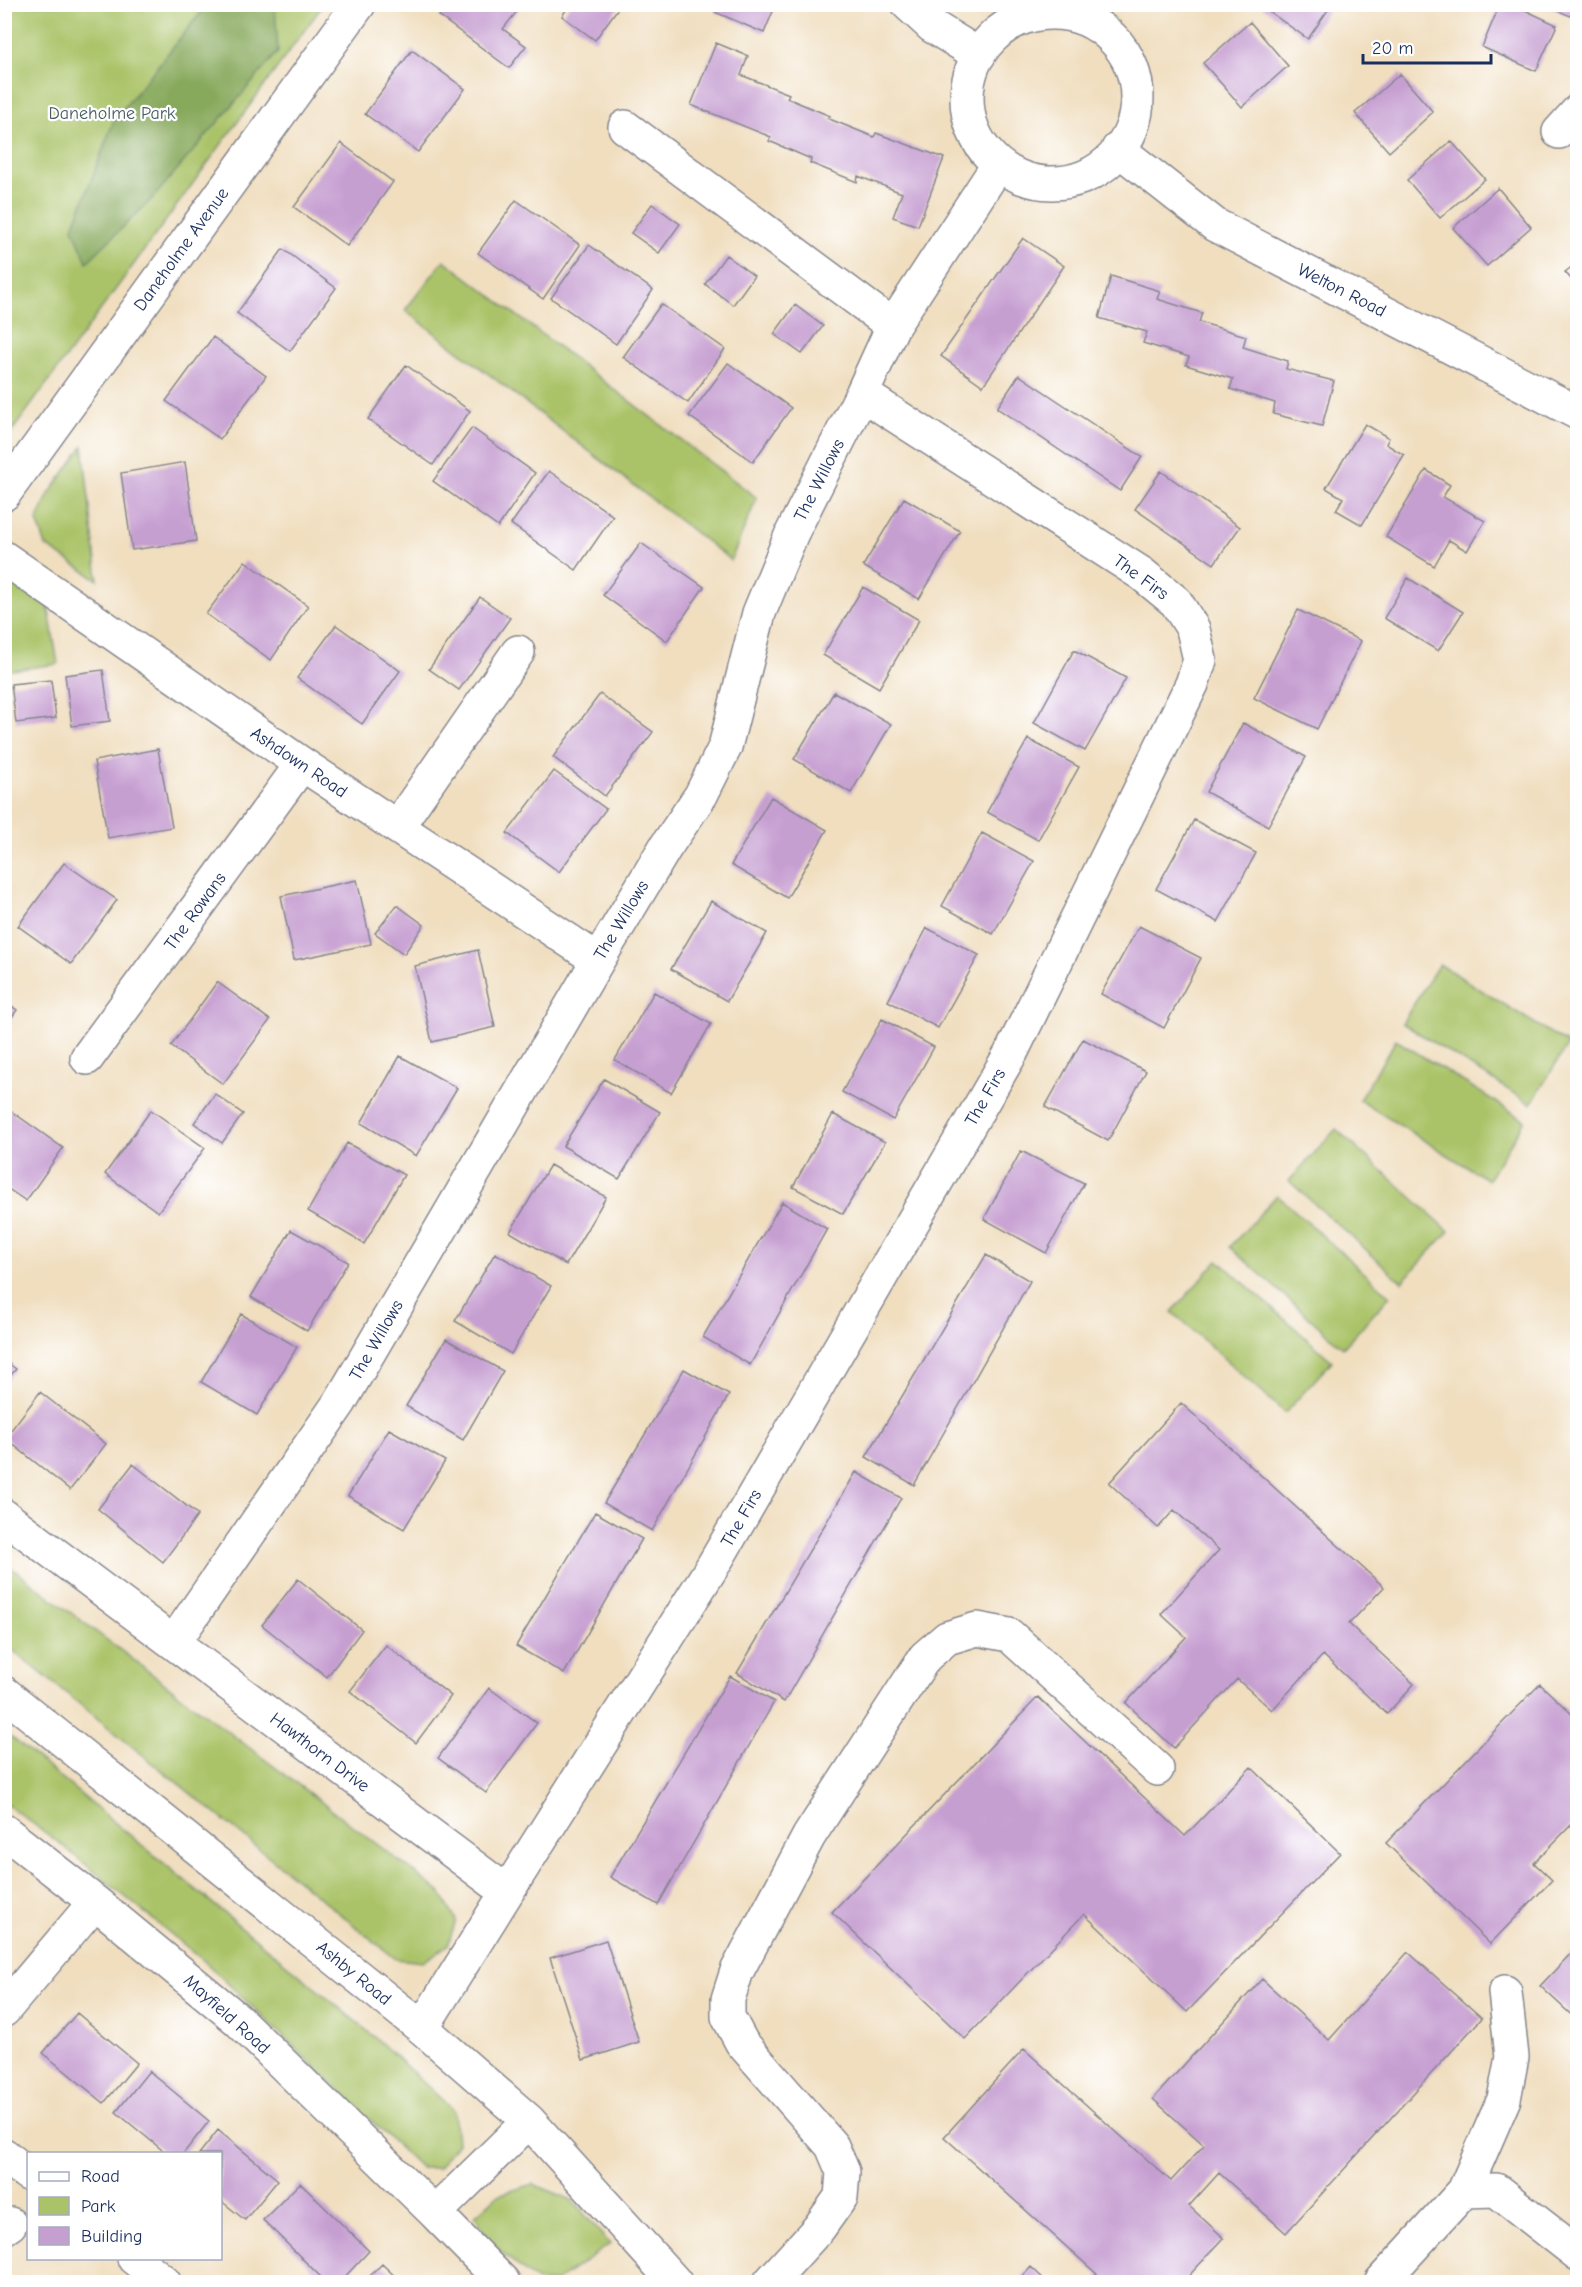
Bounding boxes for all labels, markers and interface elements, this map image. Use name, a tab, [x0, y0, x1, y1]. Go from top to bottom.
scale bar	[1363, 27, 1490, 65]
text: 20 m	[1372, 38, 1413, 59]
park label: Daneholme Park	[48, 103, 176, 124]
street label: Daneholme Avenue	[130, 183, 233, 315]
street label: Welton Road	[1294, 259, 1389, 322]
street label: The Willows	[790, 436, 849, 525]
street label: The Firs	[1109, 550, 1172, 604]
street label: Ashdown Road	[246, 722, 351, 802]
street label: The Rowans	[160, 868, 231, 954]
street label: The Willows	[589, 877, 653, 964]
street label: The Firs	[961, 1065, 1010, 1130]
street label: The Willows	[345, 1296, 408, 1384]
street label: The Firs	[717, 1486, 766, 1551]
street label: Hawthorn Drive	[266, 1708, 374, 1797]
street label: Ashby Road	[312, 1937, 395, 2010]
street label: Mayfield Road	[179, 1970, 274, 2059]
legend	[27, 2152, 222, 2260]
text: Road	[81, 2166, 120, 2187]
text: Park	[81, 2196, 116, 2217]
text: Building	[81, 2226, 143, 2247]

